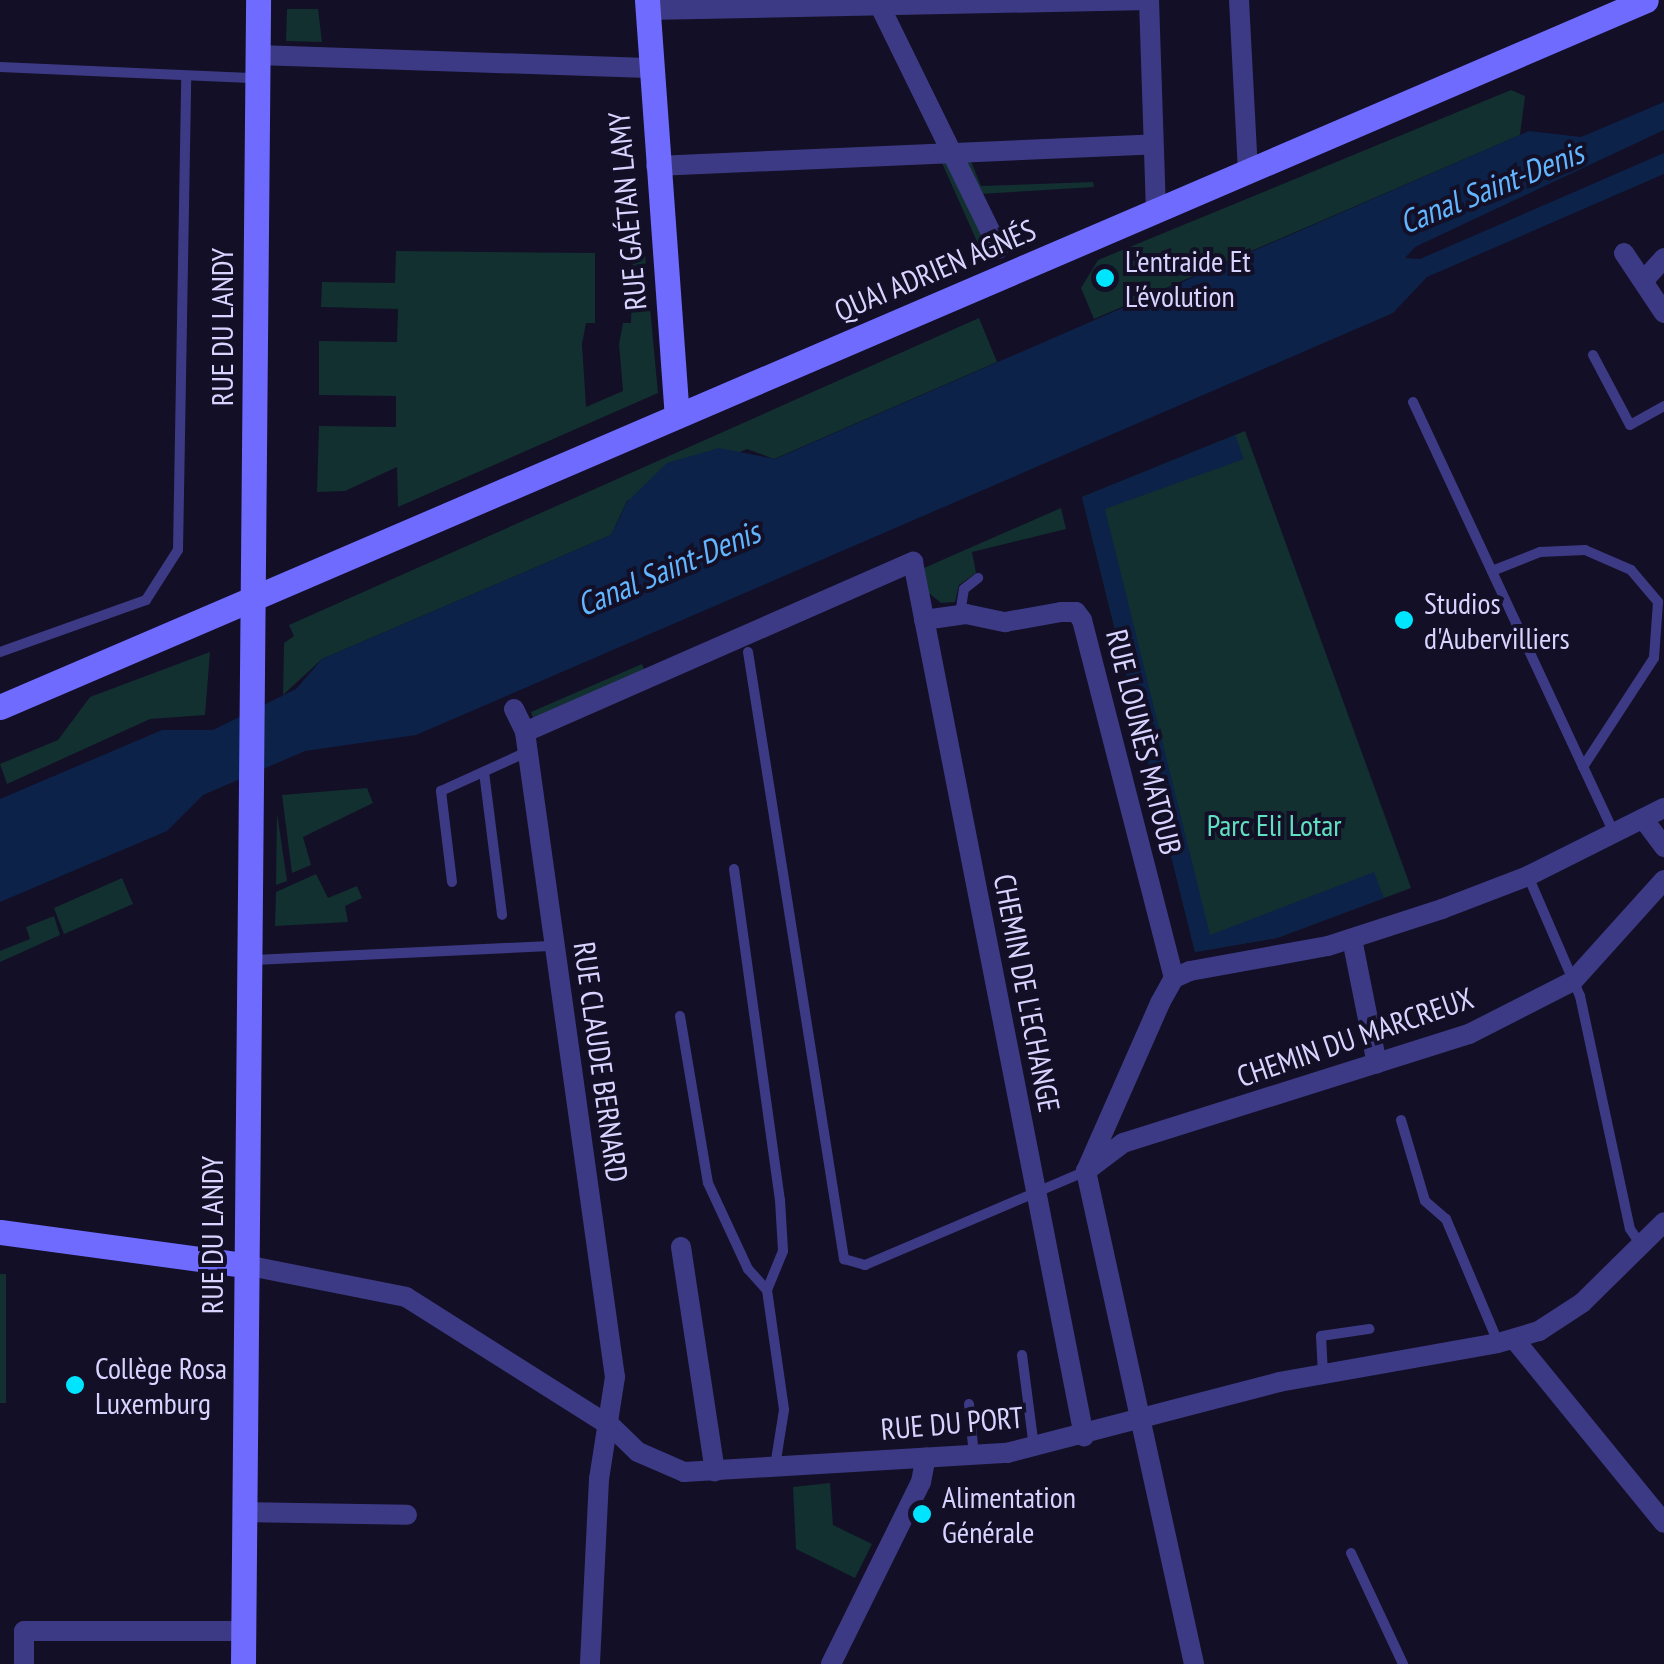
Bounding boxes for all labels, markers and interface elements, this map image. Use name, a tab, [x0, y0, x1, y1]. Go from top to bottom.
street label: RUE GAÉTAN LAMY	[600, 110, 654, 312]
water label: Canal Saint-Denis	[1393, 133, 1589, 241]
street label: QUAI ADRIEN AGNÉS	[828, 211, 1042, 329]
place label: L'entraide Et L'évolution	[1125, 243, 1251, 314]
street label: RUE DU LANDY	[204, 248, 240, 406]
marker: L'entraide Et L'évolution	[1094, 267, 1116, 289]
water label: Canal Saint-Denis	[571, 512, 765, 624]
place label: Studios d'Aubervilliers	[1424, 585, 1570, 656]
marker: Studios d'Aubervilliers	[1393, 609, 1415, 631]
street label: RUE LOUNÈS MATOUB	[1099, 626, 1189, 858]
park label: Parc Eli Lotar	[1206, 807, 1342, 843]
street label: CHEMIN DE L'ECHANGE	[986, 871, 1068, 1115]
street label: RUE CLAUDE BERNARD	[566, 940, 636, 1184]
street label: CHEMIN DU MARCREUX	[1232, 980, 1478, 1094]
street label: RUE DU LANDY	[194, 1156, 230, 1314]
place label: Collège Rosa Luxemburg	[95, 1350, 227, 1420]
marker: Collège Rosa Luxemburg	[64, 1374, 86, 1396]
street label: RUE DU PORT	[879, 1399, 1025, 1447]
place label: Alimentation Générale	[942, 1479, 1076, 1550]
marker: Alimentation Générale	[911, 1503, 933, 1525]

